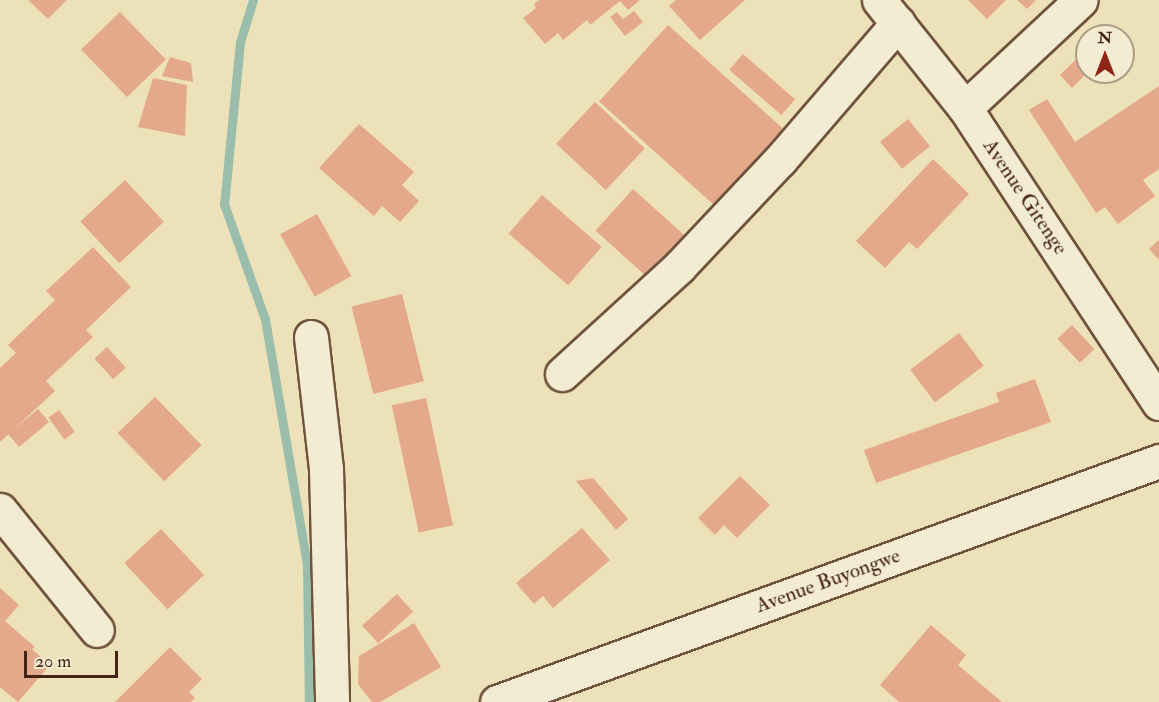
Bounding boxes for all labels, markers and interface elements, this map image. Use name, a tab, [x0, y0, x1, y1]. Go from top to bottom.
north arrow	[1075, 24, 1135, 84]
text: N	[1098, 28, 1112, 48]
street label: Avenue Gitenge	[977, 134, 1073, 260]
street label: Avenue Buyongwe	[752, 543, 904, 619]
scale bar	[27, 639, 122, 677]
text: 20 m	[35, 650, 71, 673]

